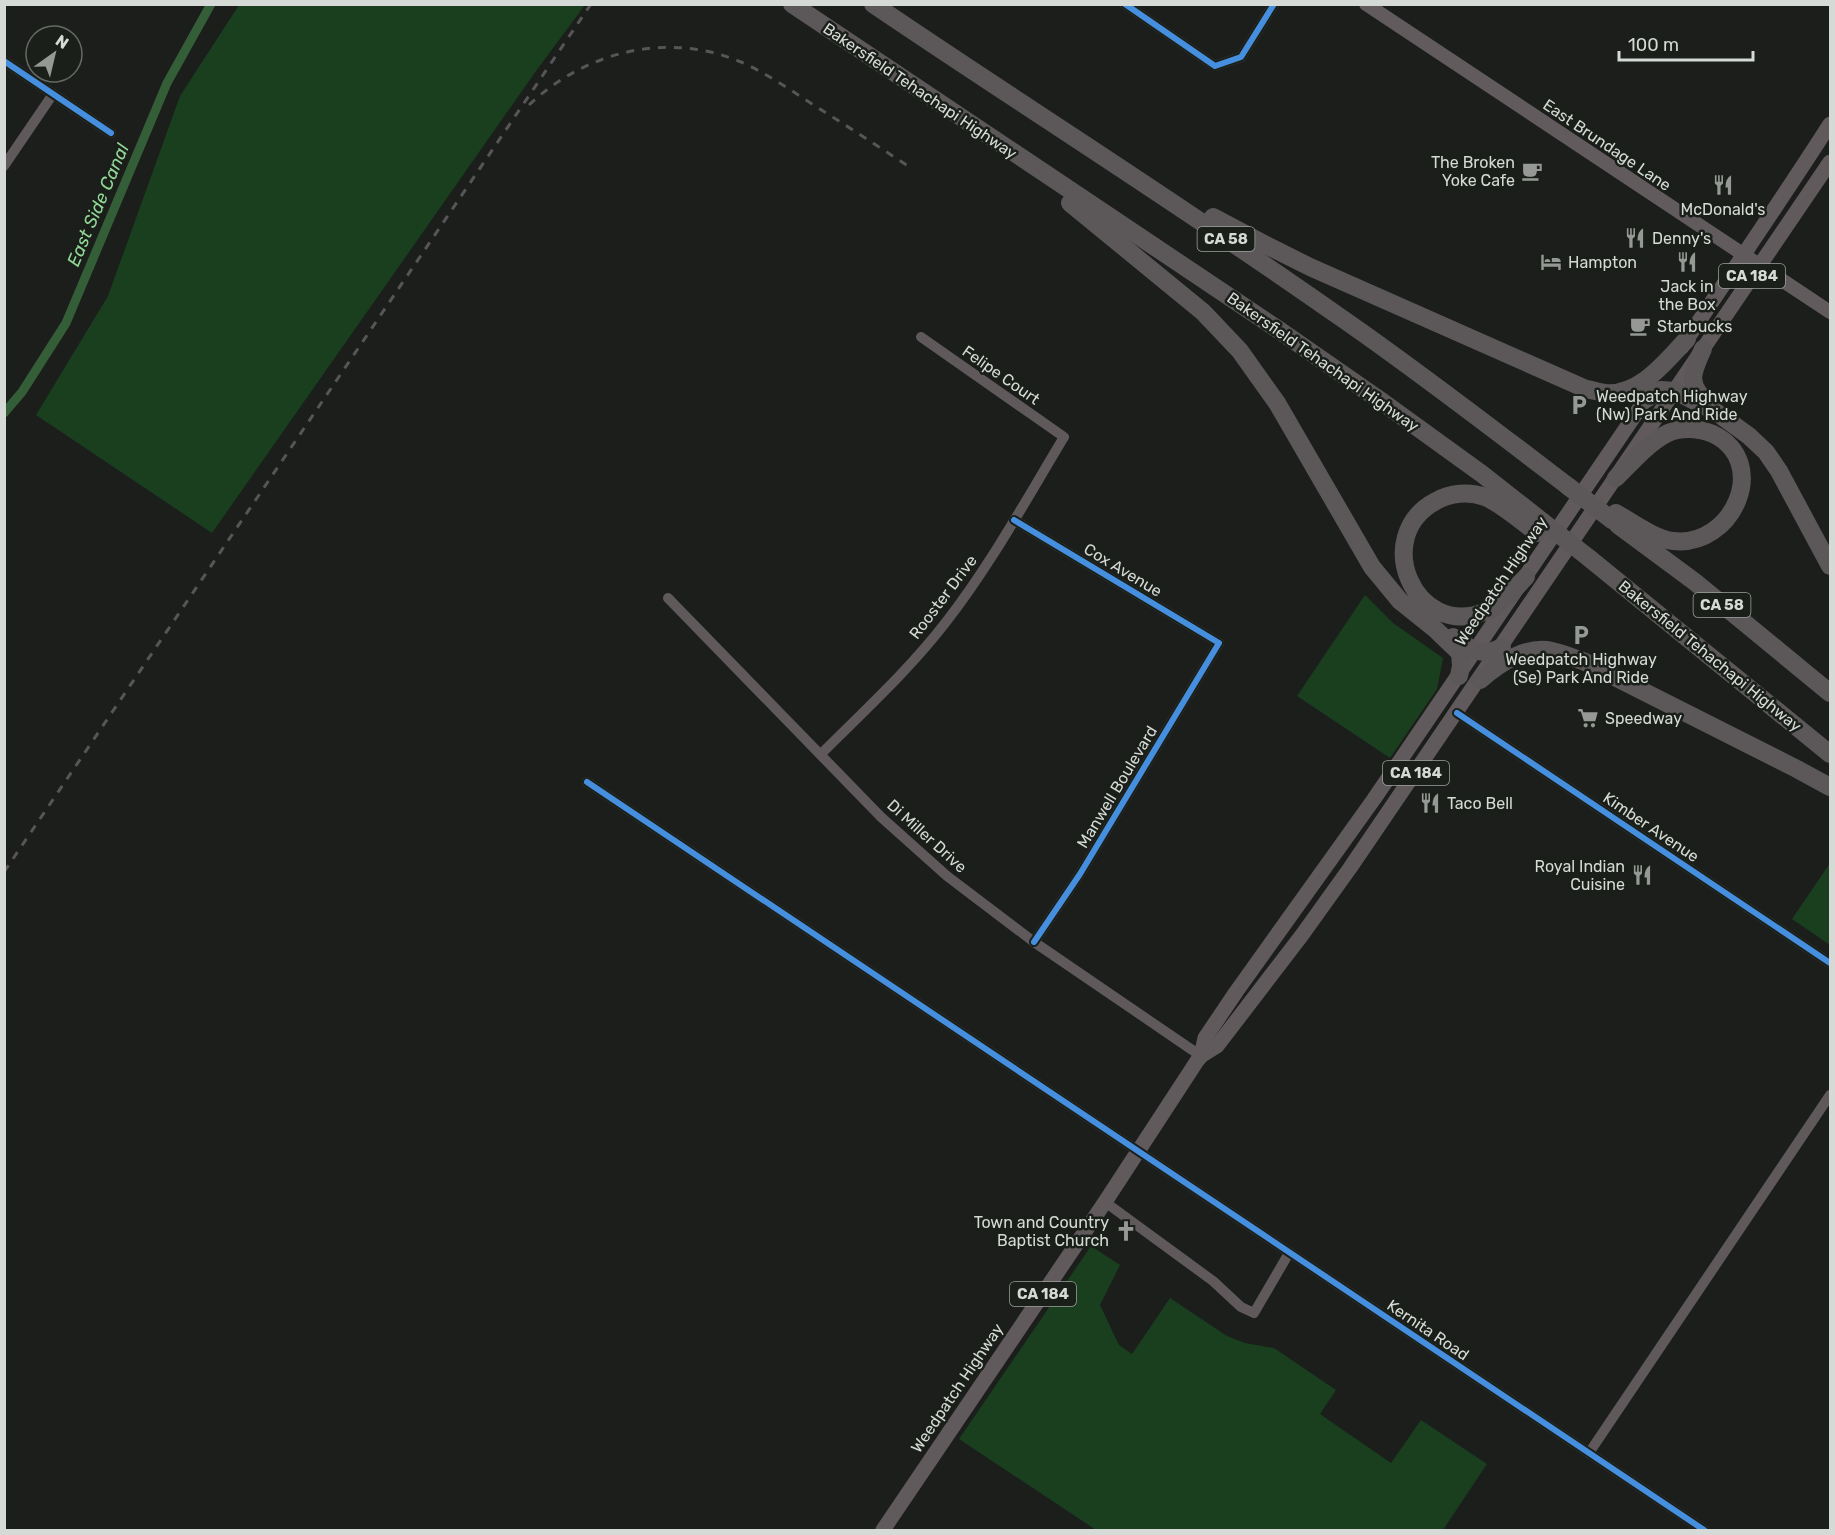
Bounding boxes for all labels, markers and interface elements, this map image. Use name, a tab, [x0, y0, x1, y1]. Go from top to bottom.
street label: Bakersfield Tehachapi Highway	[819, 19, 1021, 163]
north arrow	[24, 24, 84, 84]
scale bar	[1619, 24, 1752, 62]
text: N	[52, 31, 72, 53]
text: 100 m	[1628, 34, 1679, 56]
street label: East Brundage Lane	[1539, 95, 1675, 195]
water label: East Side Canal	[62, 140, 134, 270]
place label: The Broken Yoke Cafe	[1431, 153, 1515, 190]
cafe icon: The Broken Yoke Cafe	[1520, 159, 1544, 183]
restaurant icon: McDonald's	[1711, 173, 1735, 197]
place label: McDonald's	[1681, 200, 1765, 219]
restaurant icon: Denny's	[1623, 226, 1647, 250]
road number: CA 58	[1198, 227, 1254, 251]
place label: Denny's	[1652, 229, 1711, 248]
hotel icon: Hampton	[1539, 250, 1563, 274]
restaurant icon: Jack in the Box	[1675, 250, 1699, 274]
place label: Hampton	[1568, 253, 1637, 272]
road number: CA 184	[1719, 264, 1785, 288]
place label: Jack in the Box	[1658, 277, 1716, 314]
street label: Bakersfield Tehachapi Highway	[1223, 288, 1423, 436]
cafe icon: Starbucks	[1628, 314, 1652, 338]
place label: Starbucks	[1657, 317, 1732, 336]
street label: Felipe Court	[959, 341, 1043, 409]
place label: Weedpatch Highway (Nw) Park And Ride	[1596, 387, 1748, 424]
parking icon: Weedpatch Highway (Nw) Park And Ride	[1567, 393, 1591, 417]
street label: Weedpatch Highway	[1451, 513, 1551, 649]
street label: Cox Avenue	[1080, 539, 1166, 601]
street label: Rooster Drive	[905, 551, 981, 643]
street label: Bakersfield Tehachapi Highway	[1615, 576, 1805, 736]
road number: CA 58	[1694, 593, 1750, 617]
parking icon: Weedpatch Highway (Se) Park And Ride	[1569, 623, 1593, 647]
place label: Weedpatch Highway (Se) Park And Ride	[1505, 650, 1657, 687]
supermarket icon: Speedway	[1576, 706, 1600, 730]
place label: Speedway	[1605, 709, 1682, 728]
street label: Manwell Boulevard	[1073, 722, 1161, 852]
road number: CA 184	[1383, 761, 1449, 785]
street label: Kimber Avenue	[1599, 788, 1703, 866]
restaurant icon: Taco Bell	[1418, 791, 1442, 815]
place label: Taco Bell	[1447, 794, 1513, 813]
street label: Di Miller Drive	[883, 795, 971, 877]
place label: Royal Indian Cuisine	[1535, 857, 1625, 894]
restaurant icon: Royal Indian Cuisine	[1630, 863, 1654, 887]
place label: Town and Country Baptist Church	[974, 1213, 1109, 1250]
church icon: Town and Country Baptist Church	[1114, 1219, 1138, 1243]
road number: CA 184	[1010, 1282, 1076, 1306]
street label: Kernita Road	[1383, 1296, 1473, 1364]
street label: Weedpatch Highway	[907, 1320, 1007, 1456]

